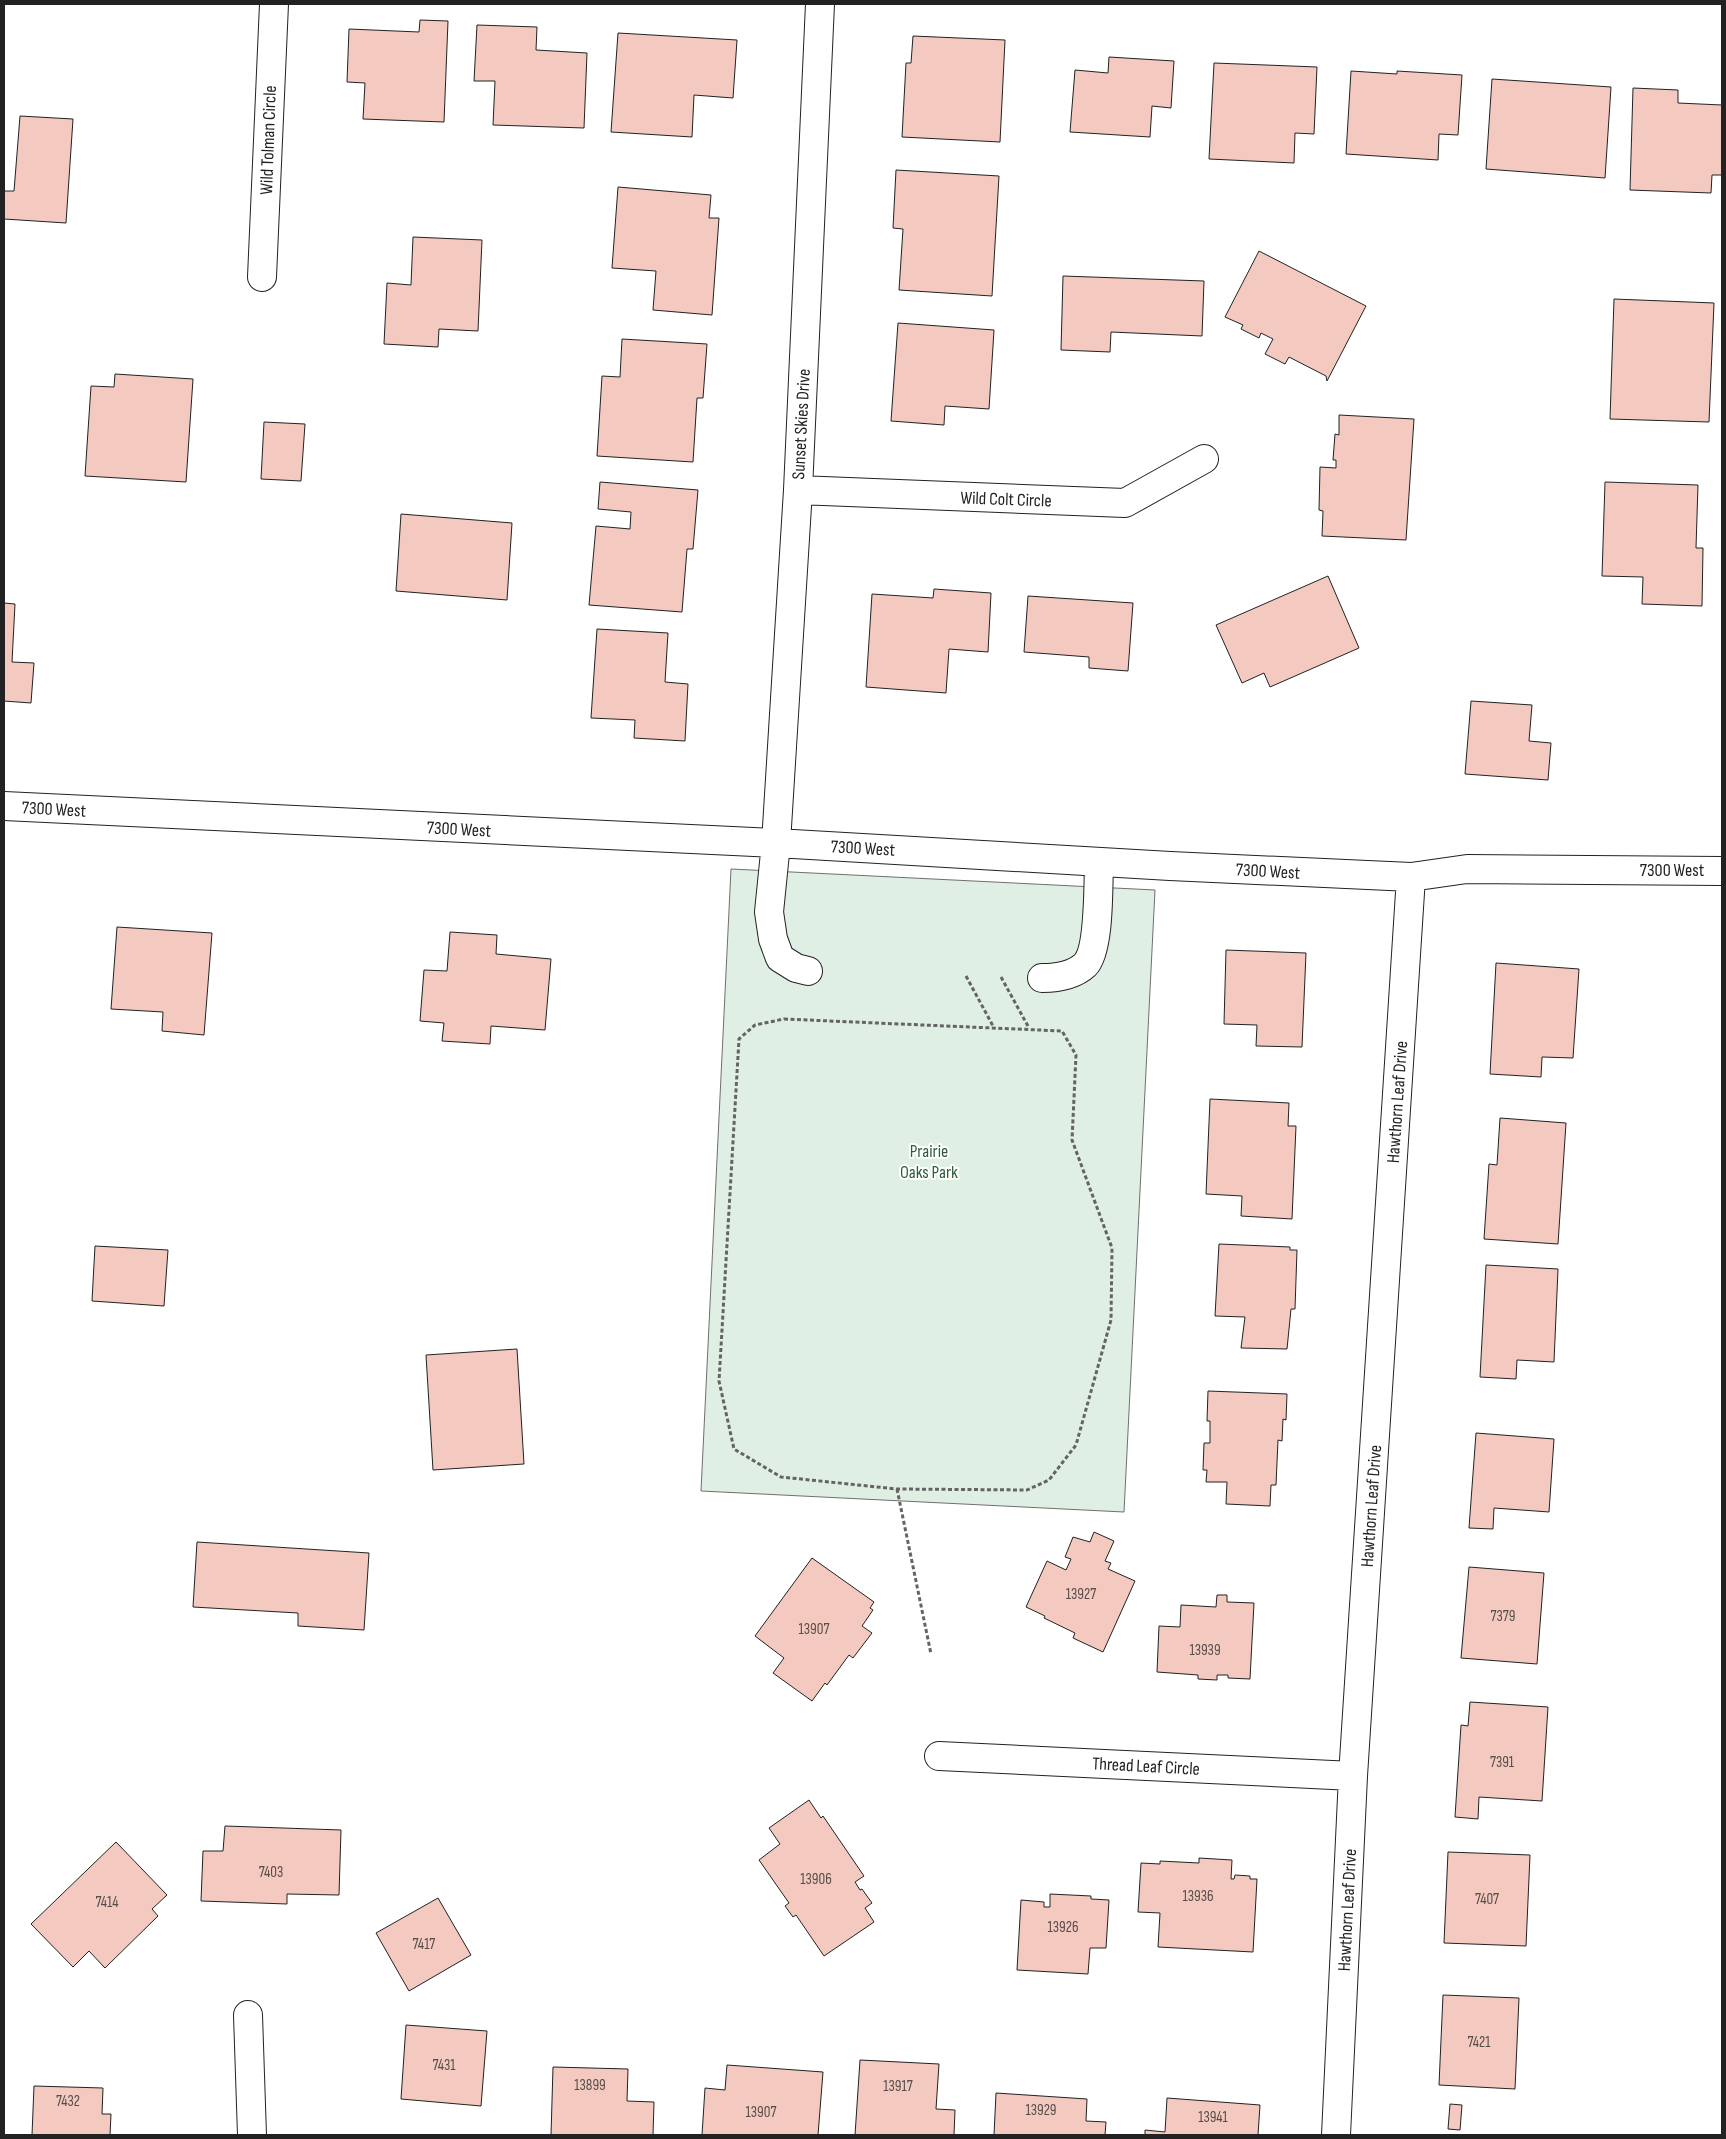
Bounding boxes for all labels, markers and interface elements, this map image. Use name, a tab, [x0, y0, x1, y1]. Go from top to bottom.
street label: Wild Tolman Circle	[256, 85, 281, 195]
street label: Sunset Skies Drive	[788, 368, 815, 480]
street label: Wild Colt Circle	[960, 487, 1052, 512]
street label: 7300 West	[21, 797, 87, 822]
street label: 7300 West	[426, 817, 492, 842]
street label: 7300 West	[830, 836, 896, 861]
street label: 7300 West	[1235, 859, 1301, 884]
street label: 7300 West	[1640, 860, 1705, 881]
street label: Hawthorn Leaf Drive	[1383, 1040, 1412, 1164]
park label: Prairie Oaks Park	[900, 1141, 958, 1183]
street label: Hawthorn Leaf Drive	[1357, 1444, 1386, 1568]
house number: 13927	[1066, 1585, 1096, 1604]
house number: 7379	[1491, 1607, 1515, 1626]
house number: 13907	[799, 1620, 829, 1639]
house number: 13939	[1189, 1641, 1221, 1660]
street label: Thread Leaf Circle	[1092, 1753, 1200, 1780]
house number: 7391	[1490, 1753, 1515, 1772]
street label: Hawthorn Leaf Drive	[1334, 1848, 1361, 1972]
house number: 7403	[259, 1863, 283, 1882]
house number: 13906	[800, 1870, 832, 1889]
house number: 13936	[1182, 1887, 1214, 1906]
house number: 7407	[1475, 1890, 1499, 1909]
house number: 7414	[95, 1893, 119, 1912]
house number: 13926	[1048, 1918, 1078, 1937]
house number: 7417	[413, 1935, 435, 1954]
house number: 7421	[1467, 2033, 1491, 2052]
house number: 7431	[432, 2056, 456, 2075]
house number: 13899	[574, 2076, 606, 2095]
house number: 13917	[883, 2077, 913, 2096]
house number: 7432	[56, 2092, 80, 2111]
house number: 13929	[1025, 2101, 1057, 2120]
house number: 13907	[746, 2103, 776, 2122]
house number: 13941	[1198, 2108, 1229, 2127]

